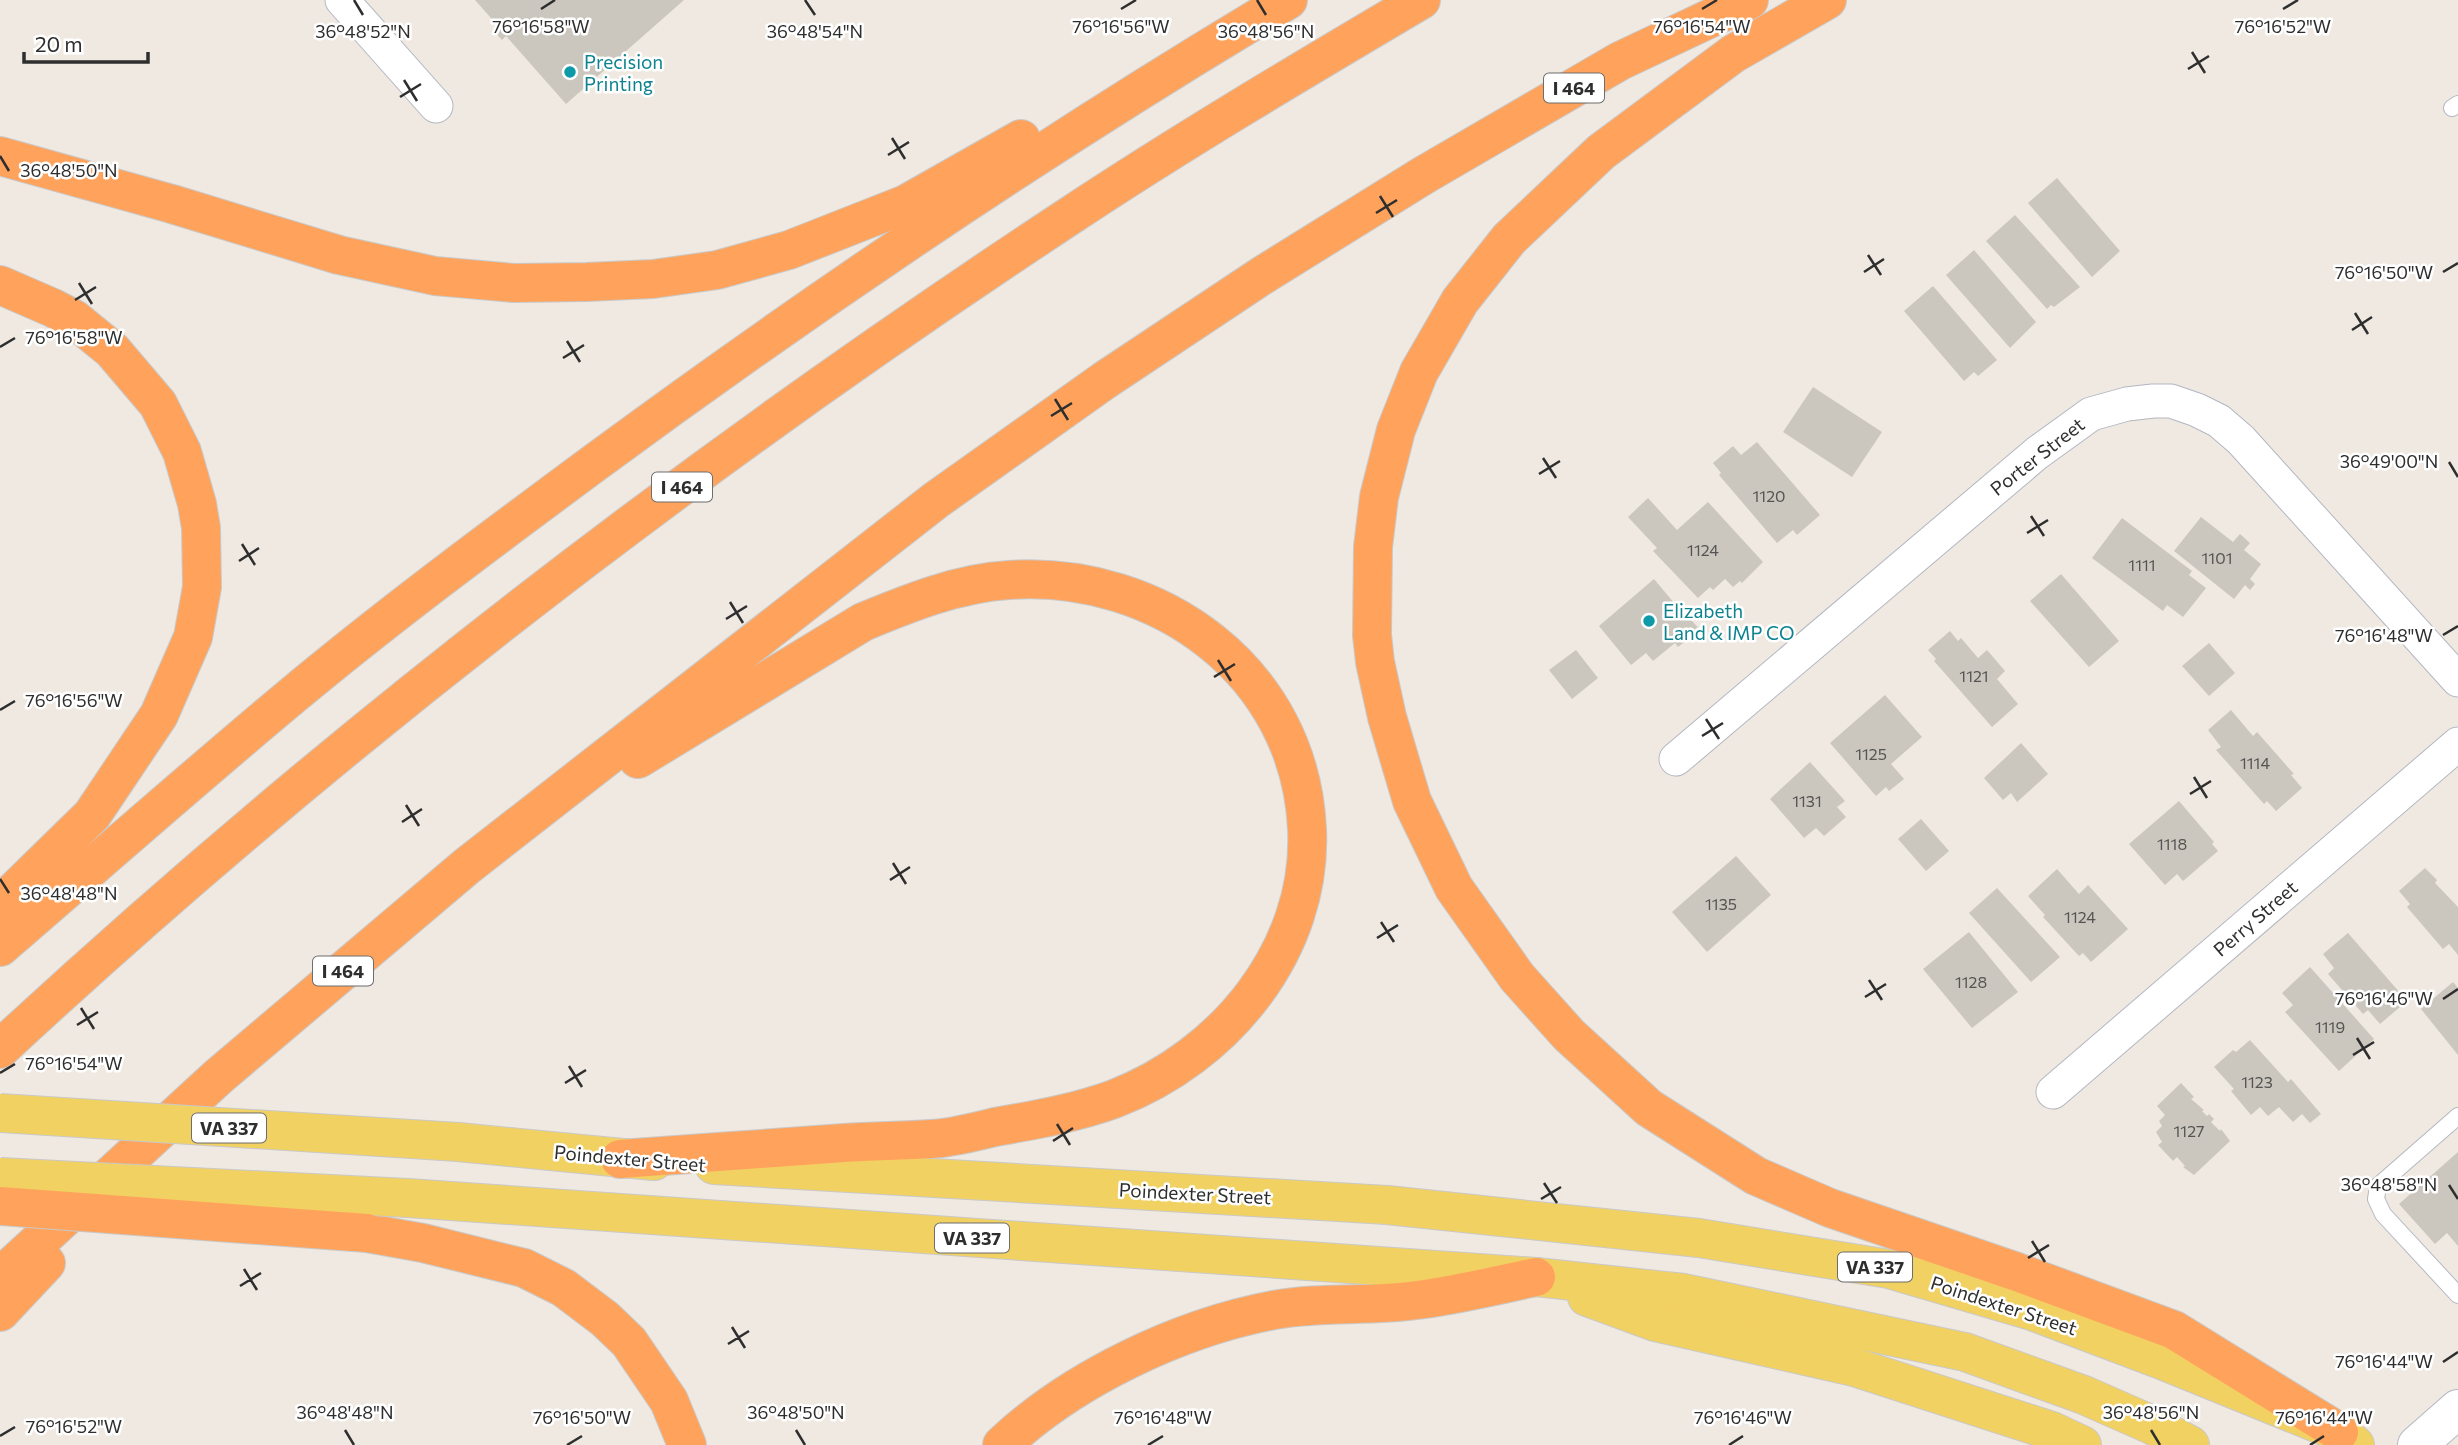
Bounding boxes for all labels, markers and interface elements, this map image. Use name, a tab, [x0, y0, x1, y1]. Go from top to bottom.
text: 76°16'58"W	[492, 15, 590, 37]
text: 76°16'56"W	[1072, 15, 1170, 37]
text: 76°16'54"W	[1653, 15, 1751, 37]
text: 76°16'52"W	[2235, 15, 2331, 37]
text: 36°48'52"N	[315, 20, 411, 42]
text: 36°48'54"N	[767, 20, 863, 42]
text: 36°48'56"N	[1218, 20, 1314, 42]
scale bar	[24, 21, 149, 65]
text: 20 m	[35, 31, 83, 56]
place label: Precision Printing	[584, 50, 663, 95]
marker: Precision Printing	[562, 64, 578, 80]
road number: I 464	[1544, 74, 1604, 102]
text: 36°48'50"N	[20, 159, 118, 181]
text: 76°16'50"W	[2335, 261, 2433, 283]
text: 76°16'58"W	[25, 326, 123, 348]
street label: Porter Street	[1985, 412, 2089, 500]
text: 36°49'00"N	[2340, 450, 2438, 472]
road number: I 464	[652, 472, 712, 502]
house number: 1120	[1753, 486, 1785, 505]
house number: 1124	[1687, 540, 1719, 559]
house number: 1101	[2202, 548, 2232, 567]
house number: 1111	[2128, 555, 2156, 574]
place label: Elizabeth Land & IMP CO	[1663, 599, 1795, 644]
marker: Elizabeth Land & IMP CO	[1641, 613, 1657, 629]
text: 76°16'48"W	[2335, 624, 2433, 646]
house number: 1121	[1959, 666, 1989, 685]
text: 76°16'56"W	[25, 689, 123, 711]
house number: 1125	[1855, 744, 1887, 763]
house number: 1114	[2240, 753, 2270, 772]
house number: 1131	[1792, 791, 1822, 810]
house number: 1118	[2157, 834, 2187, 853]
street label: Perry Street	[2208, 875, 2302, 961]
text: 36°48'48"N	[21, 882, 117, 904]
house number: 1135	[1705, 894, 1737, 913]
house number: 1124	[2064, 907, 2096, 926]
road number: I 464	[313, 956, 373, 986]
house number: 1128	[1955, 972, 1987, 991]
text: 76°16'46"W	[2335, 987, 2433, 1009]
house number: 1119	[2315, 1017, 2345, 1036]
text: 76°16'54"W	[25, 1052, 123, 1074]
house number: 1123	[2241, 1072, 2273, 1091]
road number: VA 337	[192, 1114, 266, 1142]
house number: 1127	[2174, 1121, 2204, 1140]
street label: Poindexter Street	[553, 1140, 707, 1176]
text: 36°48'58"N	[2341, 1173, 2437, 1195]
street label: Poindexter Street	[1118, 1178, 1272, 1208]
road number: VA 337	[935, 1224, 1009, 1252]
road number: VA 337	[1838, 1252, 1912, 1282]
street label: Poindexter Street	[1928, 1271, 2080, 1340]
text: 76°16'44"W	[2335, 1350, 2433, 1372]
text: 36°48'48"N	[297, 1401, 393, 1423]
text: 36°48'50"N	[747, 1401, 845, 1423]
text: 36°48'56"N	[2103, 1401, 2199, 1423]
text: 76°16'50"W	[533, 1406, 631, 1428]
text: 76°16'48"W	[1114, 1406, 1212, 1428]
text: 76°16'46"W	[1694, 1406, 1792, 1428]
text: 76°16'44"W	[2275, 1406, 2373, 1428]
text: 76°16'52"W	[26, 1415, 122, 1437]

